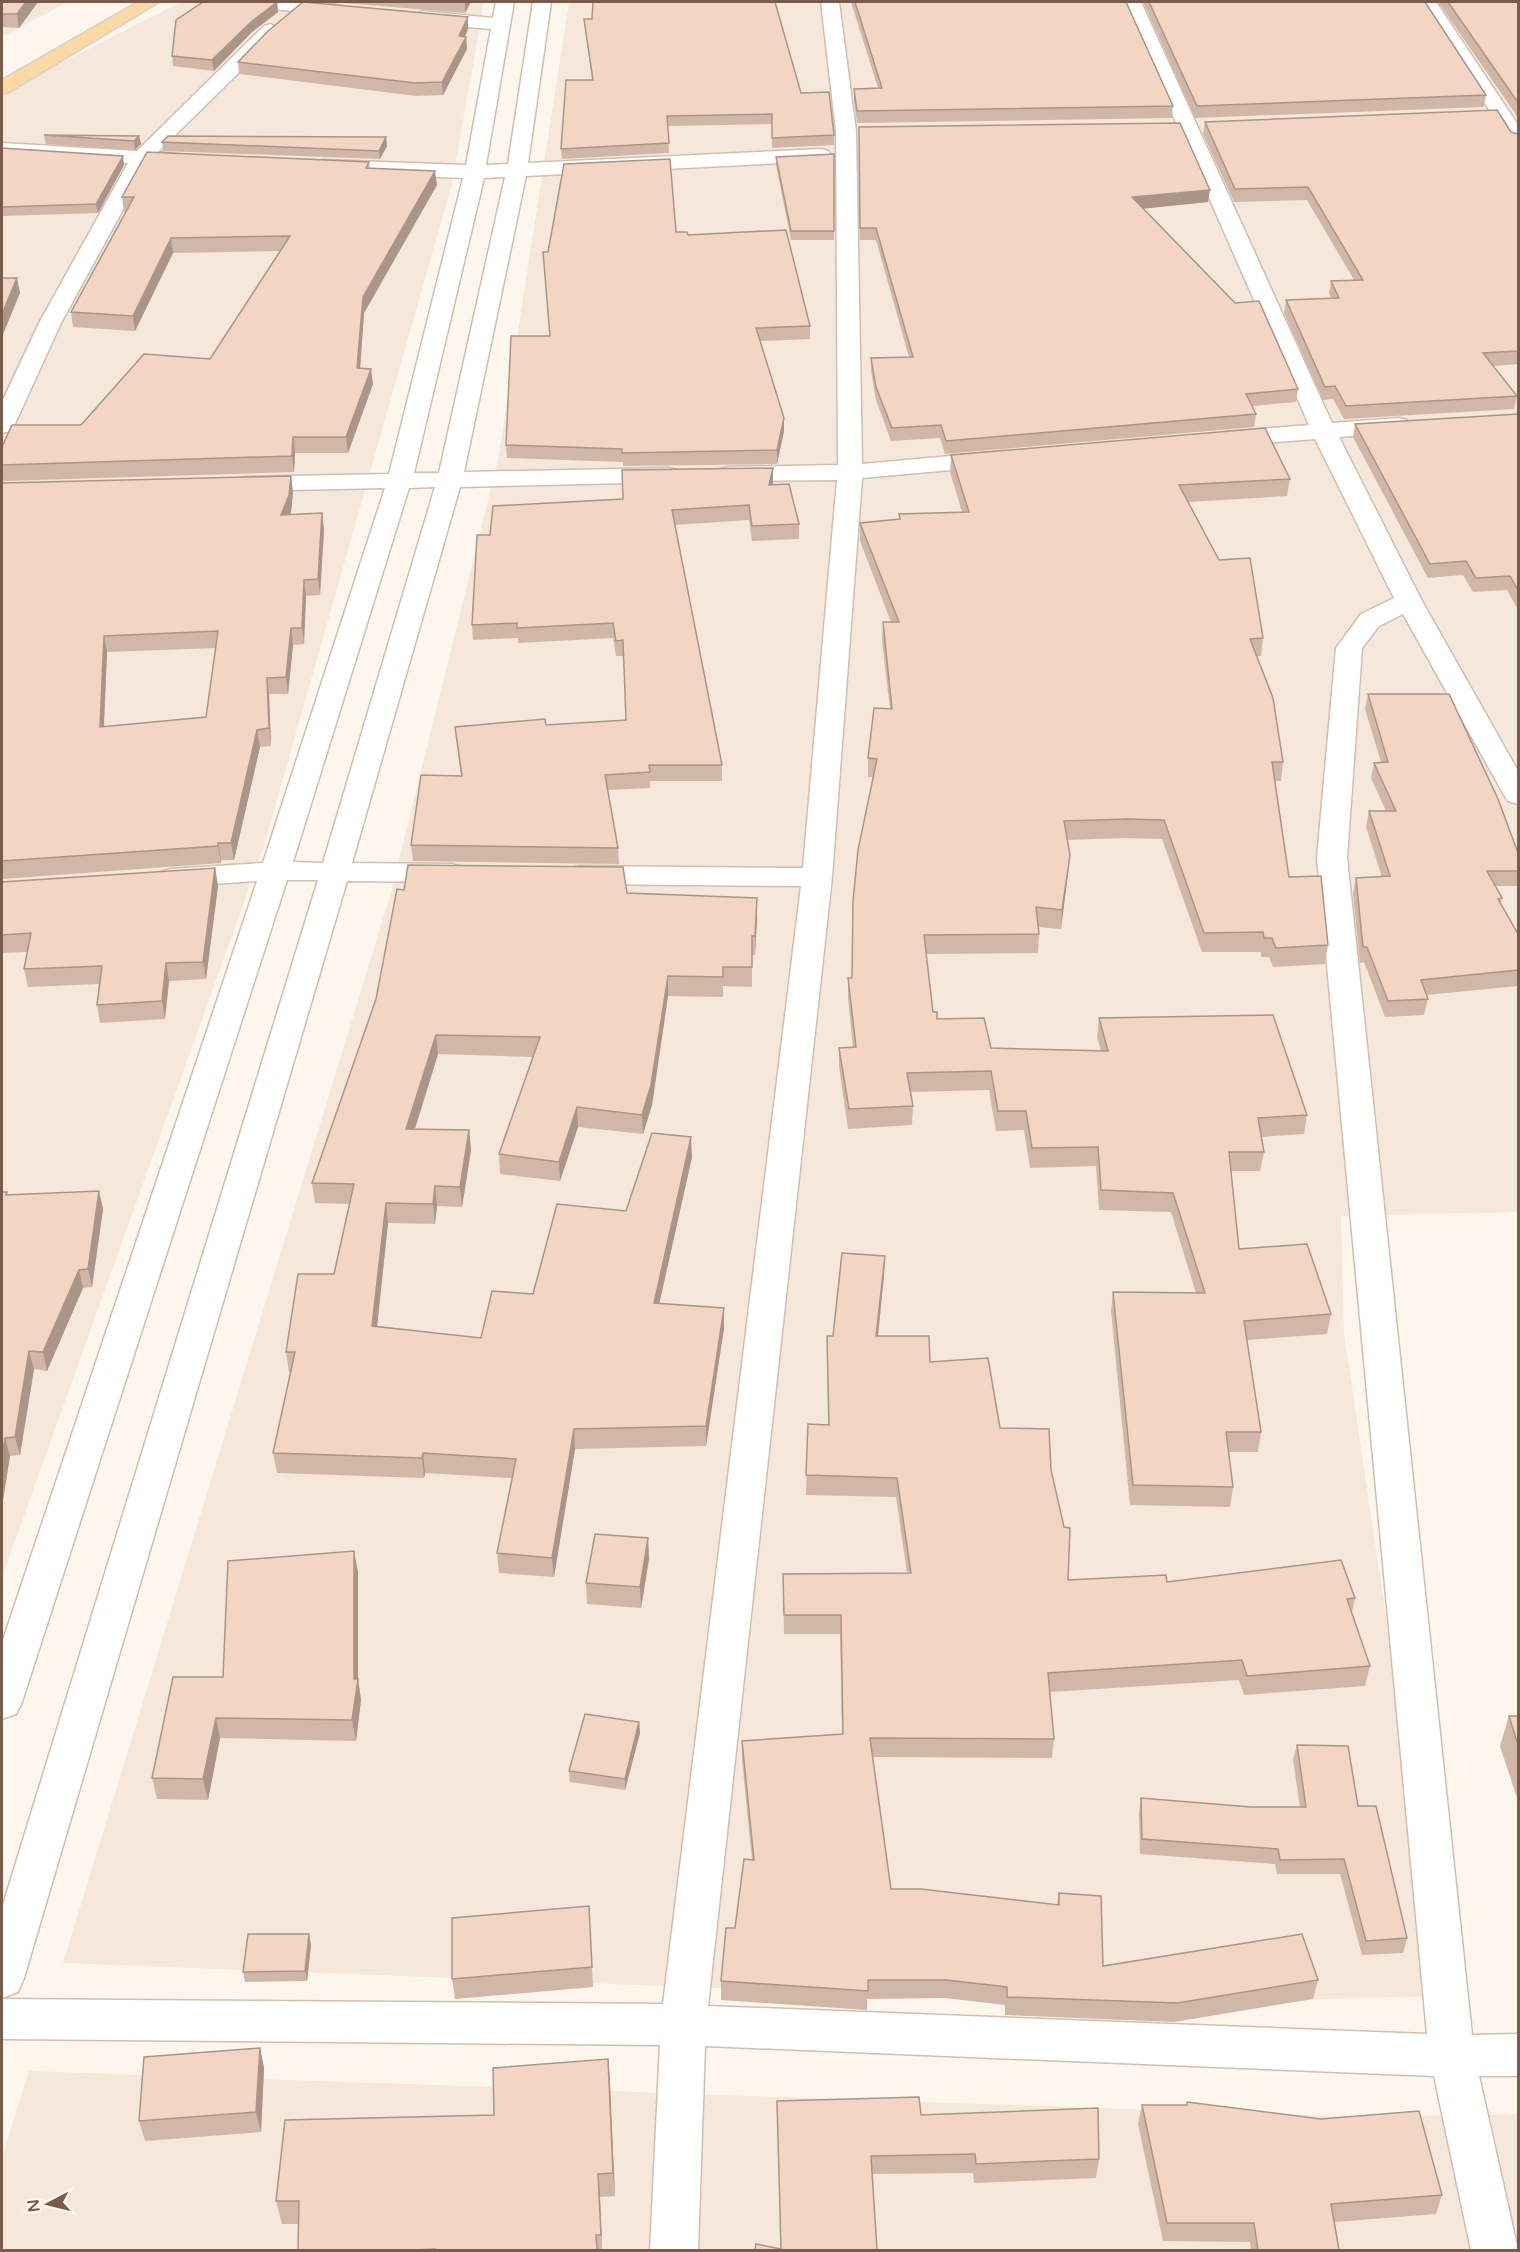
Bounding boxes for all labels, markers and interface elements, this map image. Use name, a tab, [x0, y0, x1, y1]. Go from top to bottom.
north arrow	[18, 2174, 78, 2234]
text: N	[23, 2198, 45, 2213]

